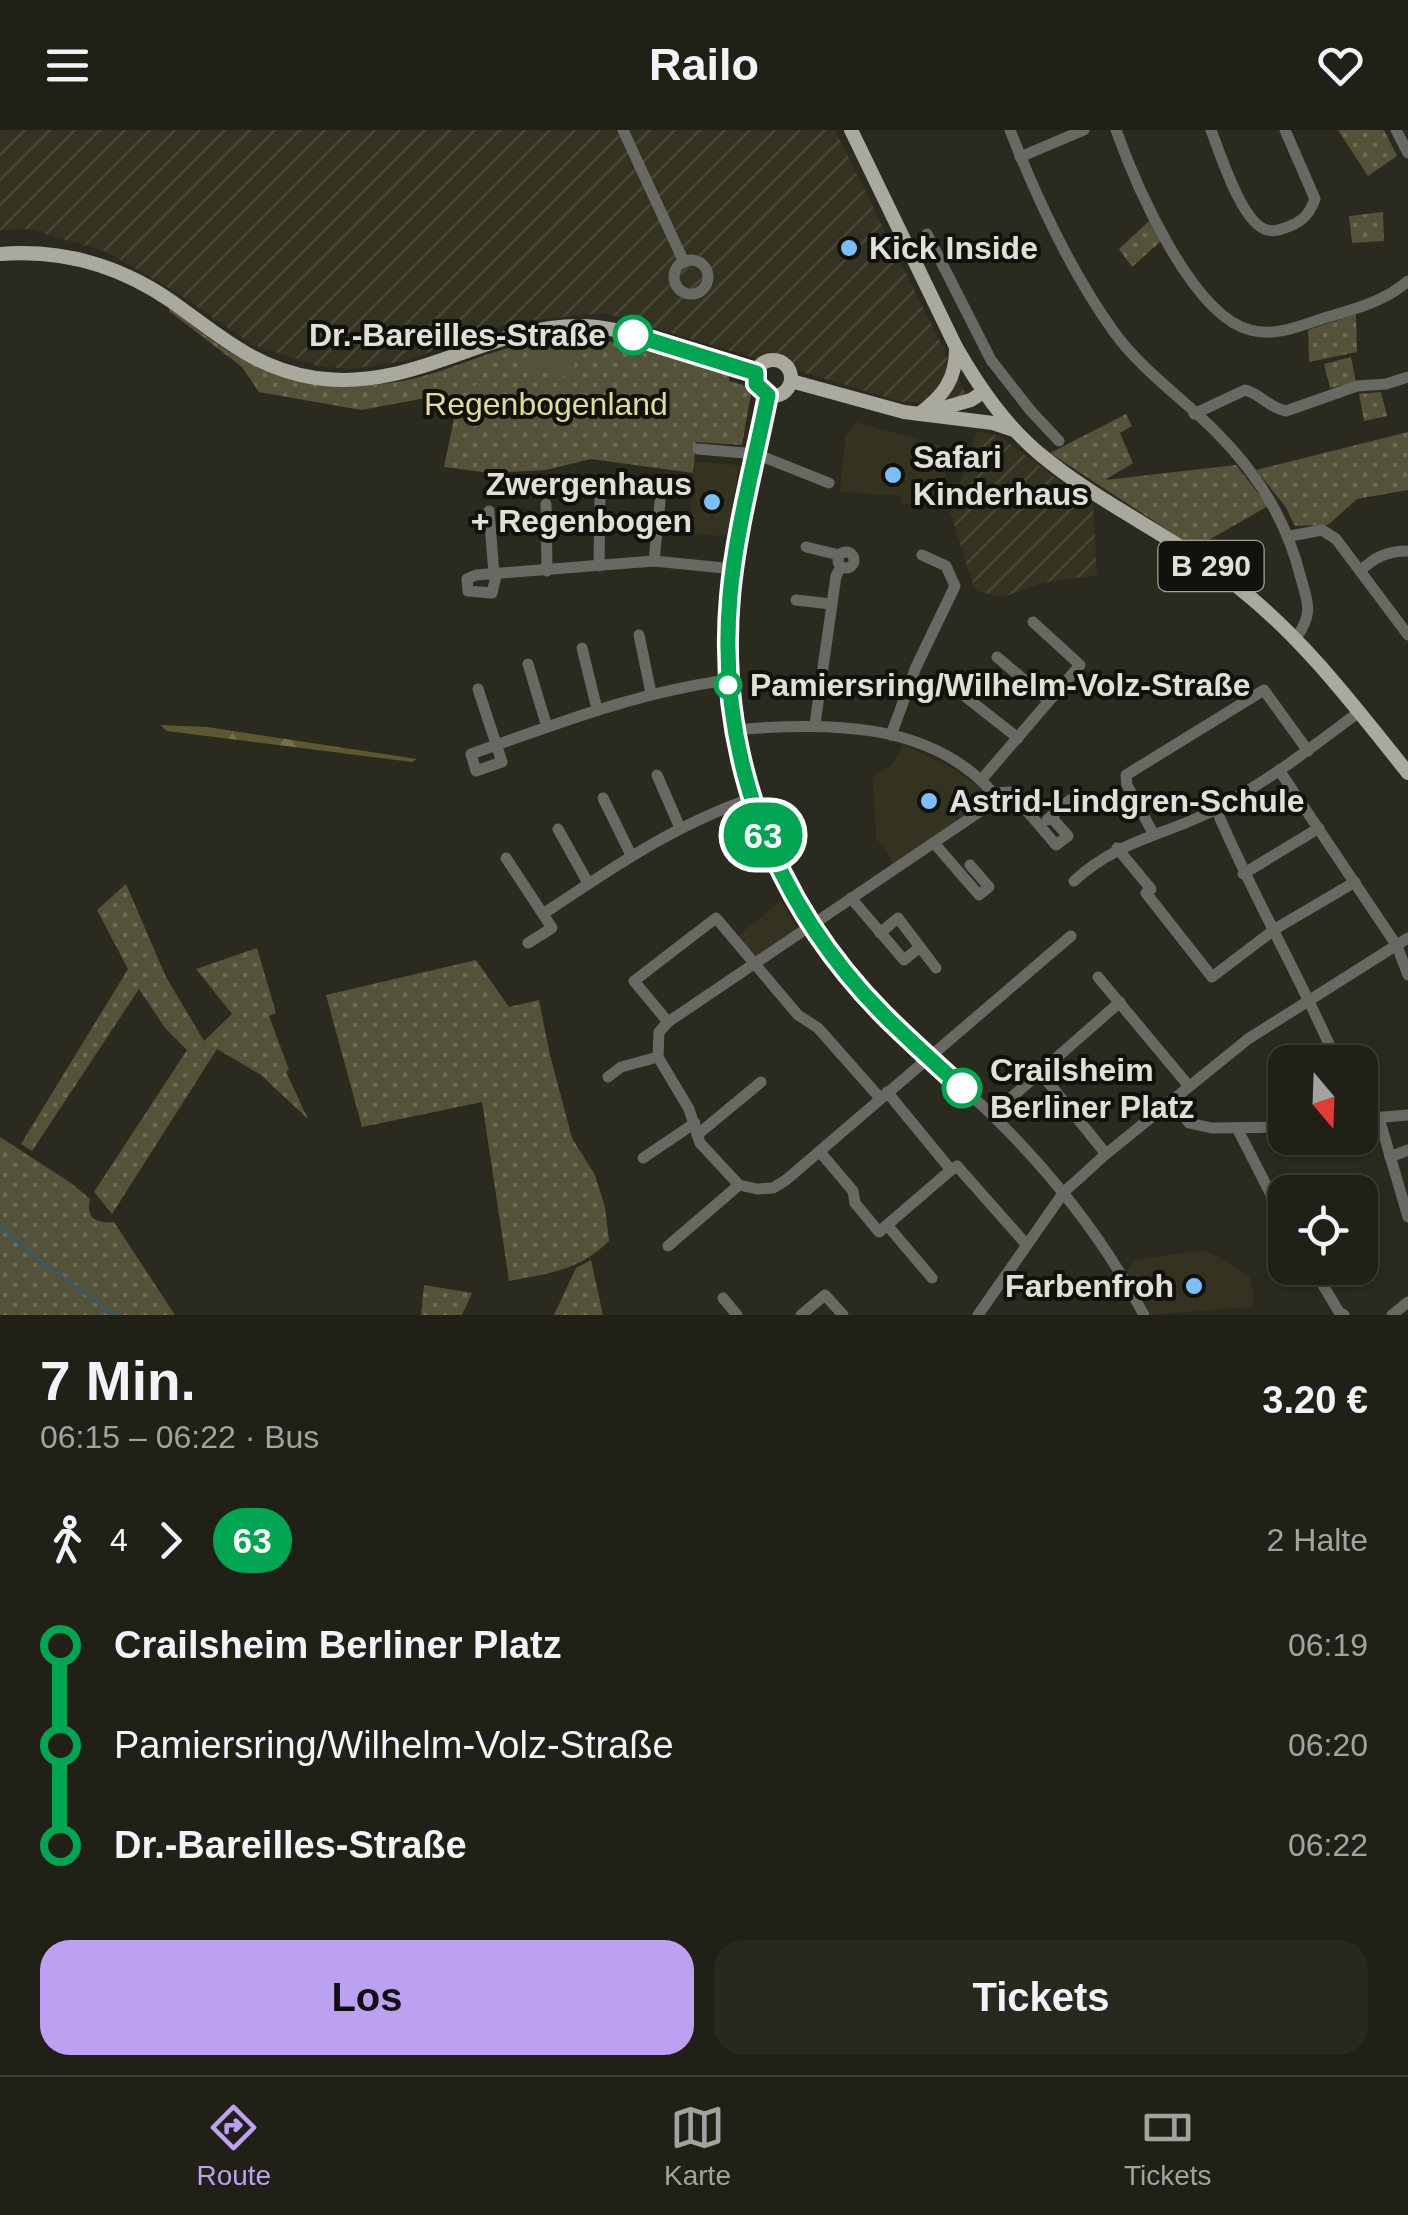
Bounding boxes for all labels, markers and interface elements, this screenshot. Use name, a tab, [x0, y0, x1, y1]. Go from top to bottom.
icon: menu	[40, 38, 95, 93]
icon: heart	[1313, 38, 1368, 93]
text: Railo	[649, 39, 759, 90]
place label: Kick Inside	[869, 230, 1038, 266]
marker: Kick Inside	[838, 237, 860, 259]
marker: Dr.-Bareilles-Straße	[614, 316, 652, 354]
place label: Dr.-Bareilles-Straße	[309, 317, 606, 353]
park label: Regenbogenland	[424, 386, 668, 422]
place label: Safari Kinderhaus	[913, 439, 1089, 512]
marker: Safari Kinderhaus	[882, 464, 904, 486]
place label: Zwergenhaus + Regenbogen	[471, 466, 692, 539]
marker: Zwergenhaus + Regenbogen	[701, 491, 723, 513]
road number: B 290	[1158, 541, 1264, 591]
place label: Pamiersring/Wilhelm-Volz-Straße	[750, 667, 1251, 703]
marker: Pamiersring/Wilhelm-Volz-Straße	[715, 672, 741, 698]
place label: Astrid-Lindgren-Schule	[949, 783, 1305, 819]
marker: Astrid-Lindgren-Schule	[918, 790, 940, 812]
line badge: 63	[718, 802, 808, 868]
text: 63	[744, 816, 782, 855]
north arrow	[1268, 1045, 1378, 1155]
map controls	[1268, 1045, 1378, 1285]
place label: Crailsheim Berliner Platz	[990, 1052, 1195, 1125]
marker: Crailsheim Berliner Platz	[943, 1069, 981, 1107]
button: locate	[1268, 1175, 1378, 1285]
place label: Farbenfroh	[1005, 1268, 1174, 1304]
marker: Farbenfroh	[1183, 1275, 1205, 1297]
text: 7 Min.	[40, 1350, 196, 1412]
text: 3.20 €	[1262, 1379, 1368, 1421]
text: 06:15 – 06:22 · Bus	[40, 1419, 319, 1455]
icon: walk	[40, 1513, 95, 1568]
icon: forward	[143, 1513, 198, 1568]
text: 63	[233, 1521, 272, 1560]
text: 4	[110, 1522, 128, 1558]
text: 2 Halte	[1267, 1522, 1368, 1558]
text: Crailsheim Berliner Platz	[114, 1624, 562, 1666]
text: 06:19	[1288, 1627, 1368, 1663]
text: Pamiersring/Wilhelm-Volz-Straße	[114, 1724, 674, 1766]
text: 06:20	[1288, 1727, 1368, 1763]
text: Dr.-Bareilles-Straße	[114, 1824, 467, 1866]
text: 06:22	[1288, 1827, 1368, 1863]
button: Los	[40, 1940, 694, 2055]
button: Tickets	[714, 1940, 1368, 2055]
tab: Route	[196, 2100, 271, 2192]
tab: Karte	[664, 2100, 731, 2192]
tab: Tickets	[1124, 2100, 1212, 2192]

